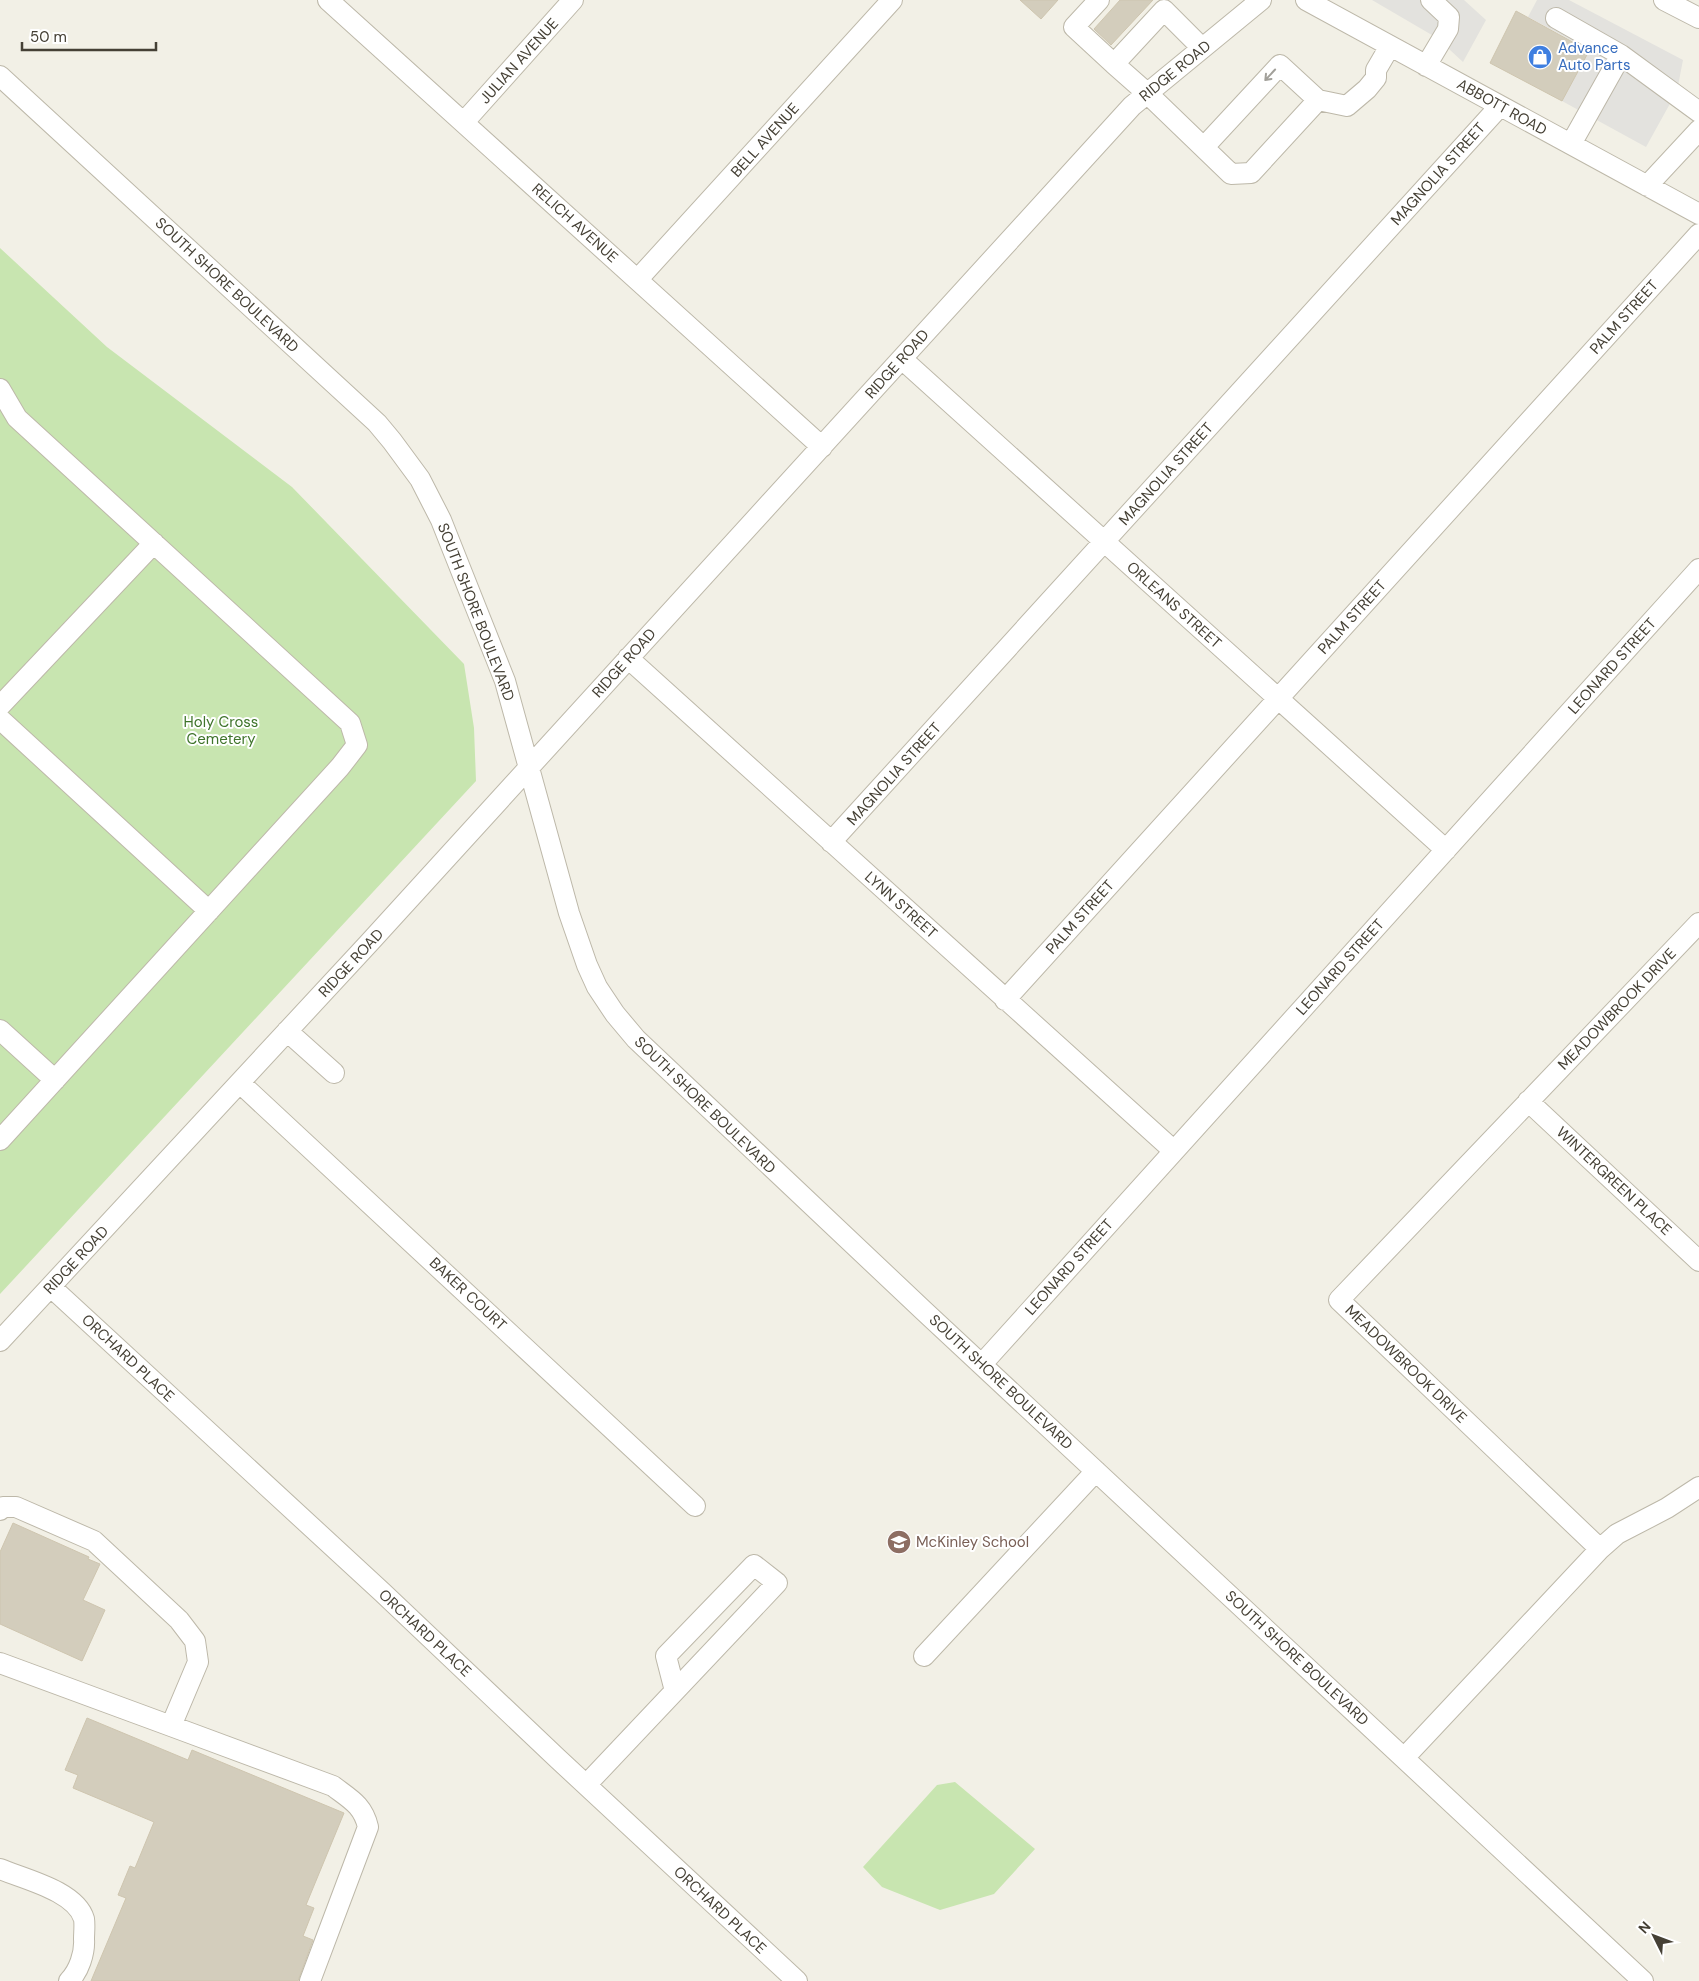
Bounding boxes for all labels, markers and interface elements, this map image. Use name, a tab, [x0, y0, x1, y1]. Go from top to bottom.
street label: JULIAN AVENUE	[475, 14, 563, 108]
scale bar	[22, 20, 156, 52]
text: 50 m	[30, 27, 67, 47]
street label: RIDGE ROAD	[1135, 36, 1215, 106]
place label: Advance Auto Parts	[1558, 38, 1630, 75]
shop icon: Advance Auto Parts	[1527, 44, 1553, 70]
one-way arrow	[1264, 69, 1276, 82]
street label: ABBOTT ROAD	[1453, 74, 1551, 140]
street label: BELL AVENUE	[726, 99, 804, 181]
street label: MAGNOLIA STREET	[1386, 118, 1490, 230]
street label: RELICH AVENUE	[528, 179, 622, 267]
street label: SOUTH SHORE BOULEVARD	[151, 213, 303, 357]
street label: PALM STREET	[1585, 276, 1663, 358]
street label: RIDGE ROAD	[861, 325, 933, 403]
street label: MAGNOLIA STREET	[1114, 418, 1218, 530]
street label: SOUTH SHORE BOULEVARD	[433, 520, 519, 704]
street label: ORLEANS STREET	[1122, 557, 1226, 653]
street label: PALM STREET	[1313, 576, 1391, 658]
street label: LEONARD STREET	[1564, 614, 1660, 718]
street label: RIDGE ROAD	[588, 624, 660, 702]
park label: Holy Cross Cemetery	[184, 712, 258, 749]
street label: MAGNOLIA STREET	[842, 718, 946, 830]
street label: LYNN STREET	[861, 867, 941, 943]
street label: PALM STREET	[1041, 876, 1119, 958]
street label: LEONARD STREET	[1292, 915, 1388, 1019]
street label: RIDGE ROAD	[314, 924, 388, 1002]
street label: MEADOWBROOK DRIVE	[1553, 944, 1681, 1074]
street label: SOUTH SHORE BOULEVARD	[630, 1032, 780, 1178]
street label: WINTERGREEN PLACE	[1552, 1122, 1676, 1240]
street label: LEONARD STREET	[1021, 1215, 1117, 1319]
street label: RIDGE ROAD	[39, 1221, 113, 1299]
street label: BAKER COURT	[425, 1253, 511, 1335]
street label: MEADOWBROOK DRIVE	[1341, 1300, 1471, 1428]
street label: ORCHARD PLACE	[77, 1310, 179, 1406]
street label: SOUTH SHORE BOULEVARD	[925, 1310, 1077, 1454]
school or university icon: McKinley School	[886, 1529, 912, 1555]
place label: McKinley School	[916, 1532, 1029, 1552]
street label: ORCHARD PLACE	[374, 1585, 476, 1681]
street label: SOUTH SHORE BOULEVARD	[1221, 1586, 1373, 1730]
street label: ORCHARD PLACE	[669, 1862, 771, 1958]
north arrow	[1629, 1911, 1679, 1961]
text: N	[1634, 1917, 1654, 1937]

